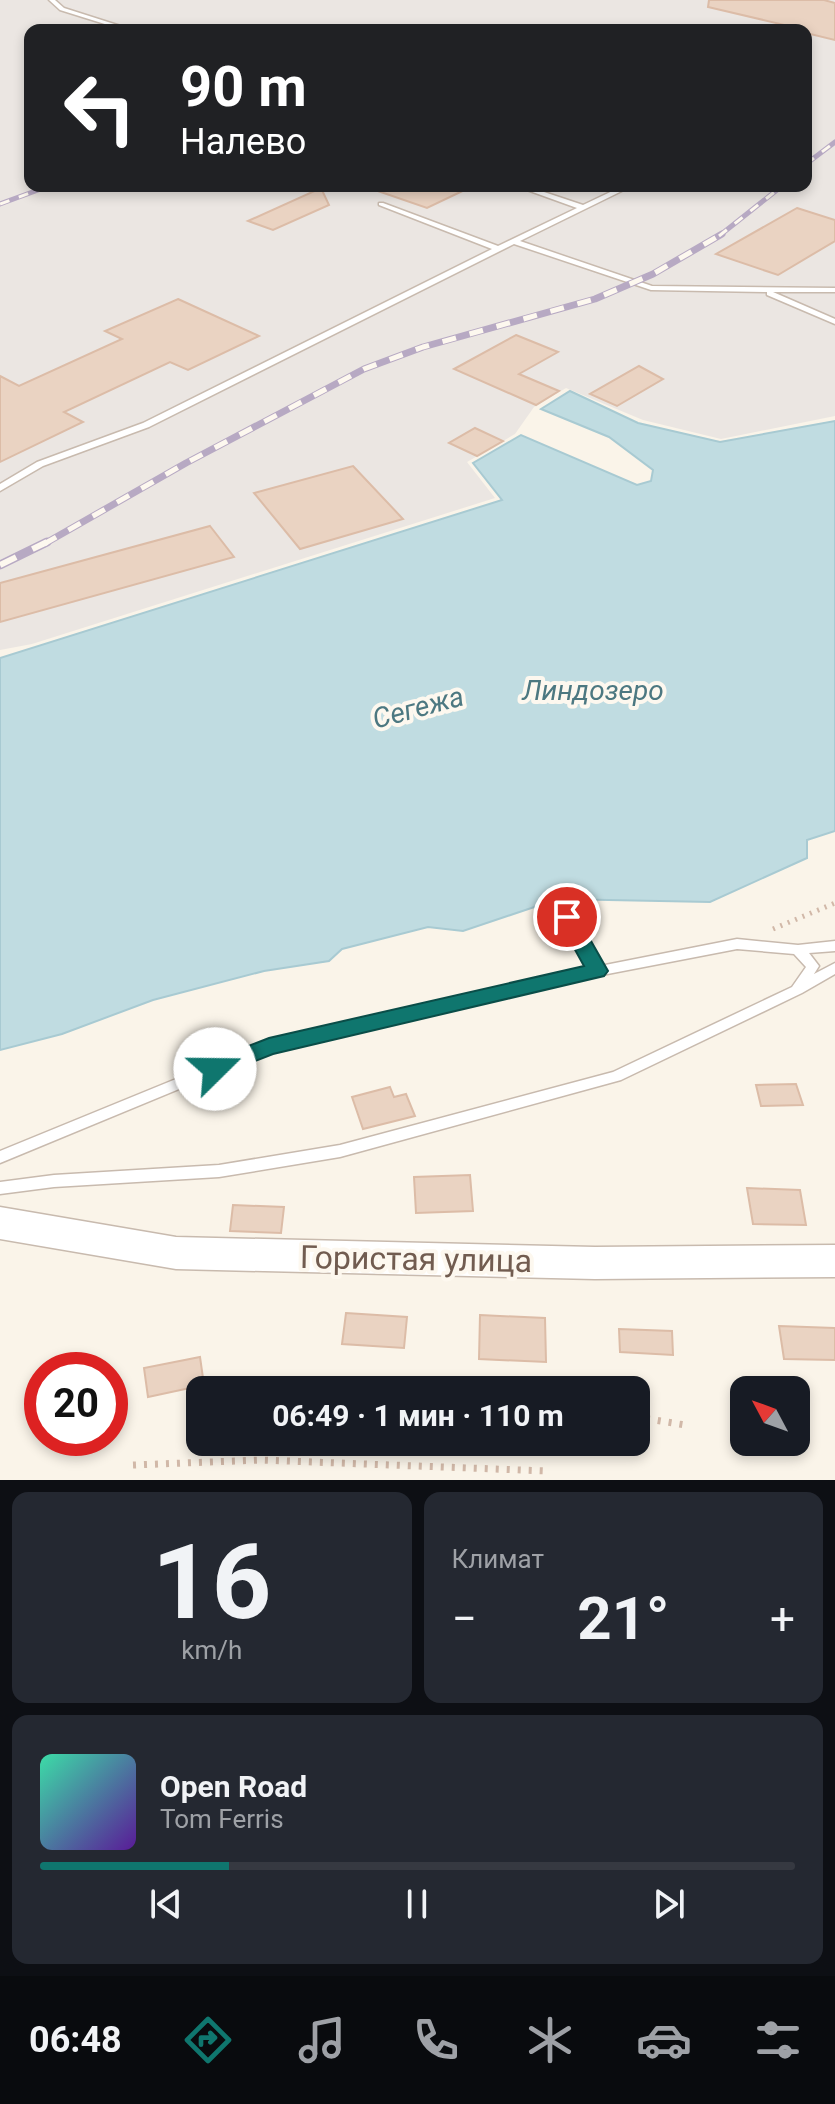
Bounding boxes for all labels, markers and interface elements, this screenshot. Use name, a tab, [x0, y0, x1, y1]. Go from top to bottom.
text: 90 m	[180, 54, 307, 120]
icon: left	[48, 56, 152, 160]
text: Налево	[180, 121, 306, 163]
water label: Линдозеро	[521, 674, 664, 707]
water label: Сегежа	[369, 679, 467, 735]
pin	[533, 883, 601, 951]
icon: arrive	[545, 895, 589, 939]
position arrow	[173, 1027, 257, 1111]
street label: Гористая улица	[300, 1238, 532, 1280]
speed limit sign: 20	[24, 1352, 128, 1456]
north arrow	[730, 1376, 810, 1456]
map controls	[730, 1376, 810, 1456]
text: 06:49 · 1 мин · 110 m	[272, 1398, 564, 1433]
text: 16	[152, 1522, 271, 1643]
text: Климат	[452, 1544, 544, 1574]
text: 21°	[577, 1583, 669, 1654]
text: −	[452, 1593, 477, 1645]
text: +	[770, 1593, 795, 1645]
text: km/h	[181, 1635, 242, 1665]
text: Open Road	[160, 1769, 307, 1804]
text: Tom Ferris	[160, 1804, 284, 1834]
icon: previous	[144, 1882, 188, 1926]
icon: pause	[395, 1882, 439, 1926]
icon: next	[647, 1882, 691, 1926]
icon: directions	[180, 2012, 236, 2068]
icon: music	[294, 2012, 350, 2068]
icon: phone	[408, 2012, 464, 2068]
icon: climate	[522, 2012, 578, 2068]
icon: car	[636, 2012, 692, 2068]
icon: filters	[750, 2012, 806, 2068]
text: 06:48	[29, 2019, 122, 2061]

